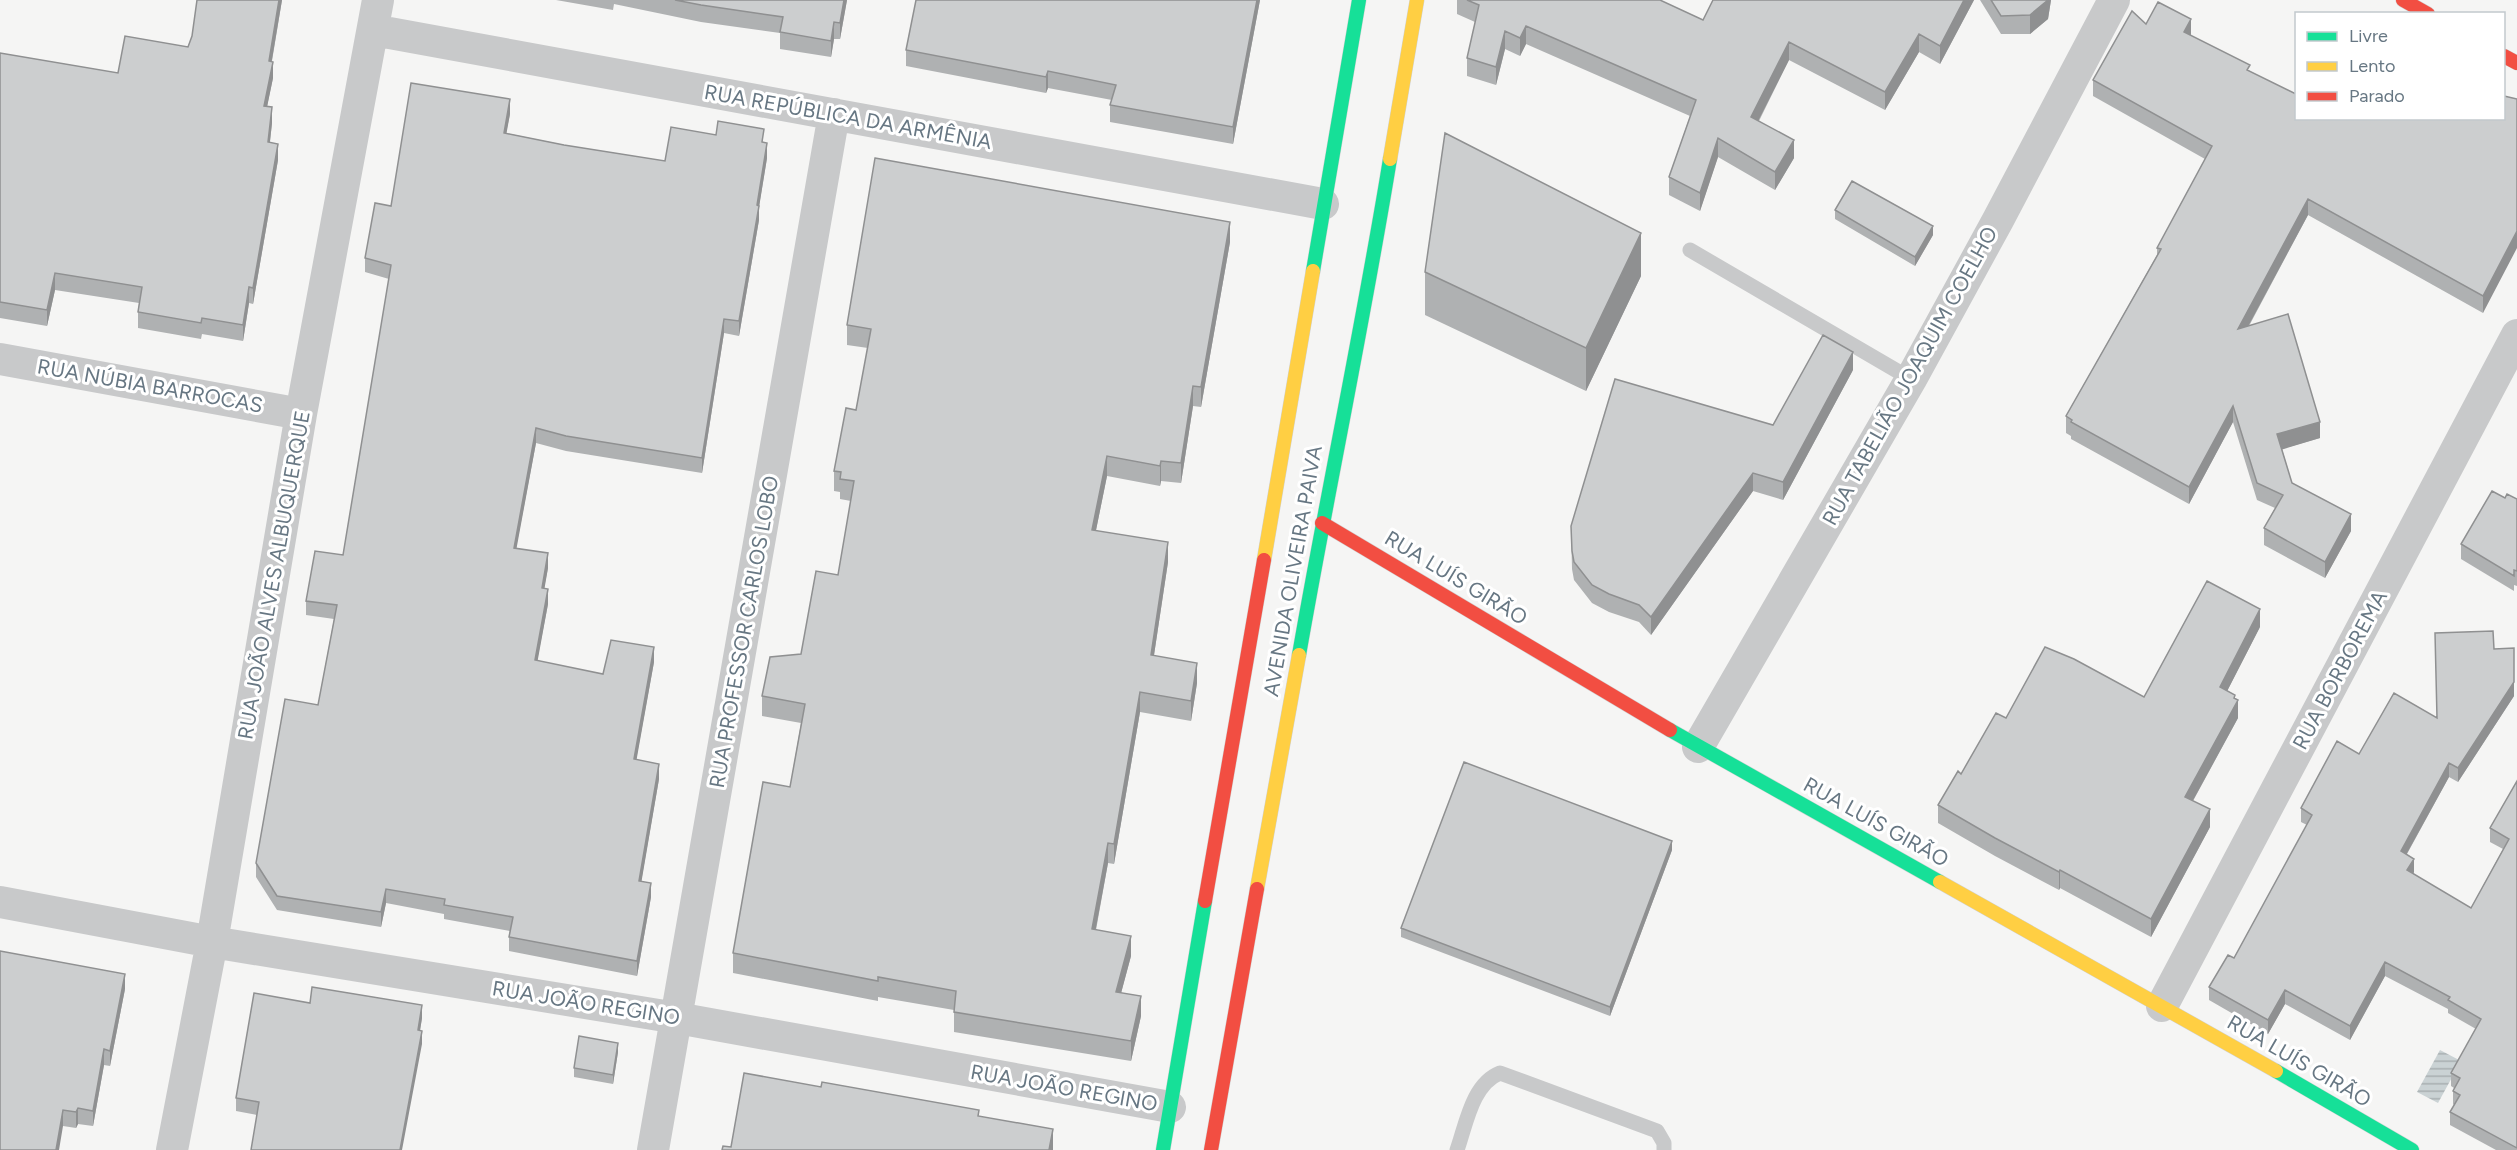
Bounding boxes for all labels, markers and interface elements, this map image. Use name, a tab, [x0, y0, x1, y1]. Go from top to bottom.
legend	[2295, 12, 2505, 120]
text: Livre	[2349, 25, 2388, 47]
text: Lento	[2349, 55, 2395, 77]
street label: RUA REPÚBLICA DA ARMÊNIA	[702, 79, 994, 154]
text: Parado	[2349, 85, 2405, 107]
street label: RUA TABELIÃO JOAQUIM COELHO	[1817, 222, 2002, 529]
street label: RUA NÚBIA BARROCAS	[35, 353, 265, 418]
street label: RUA JOÃO ALVES ALBUQUERQUE	[232, 408, 315, 741]
street label: AVENIDA OLIVEIRA PAIVA	[1258, 444, 1327, 698]
street label: RUA PROFESSOR CARLOS LOBO	[704, 474, 783, 790]
street label: RUA LUÍS GIRÃO	[1380, 525, 1532, 630]
street label: RUA BORBOREMA	[2287, 586, 2392, 753]
street label: RUA LUÍS GIRÃO	[1799, 771, 1953, 872]
street label: RUA JOÃO REGINO	[490, 975, 682, 1030]
street label: RUA LUÍS GIRÃO	[2223, 1009, 2376, 1112]
street label: RUA JOÃO REGINO	[969, 1059, 1160, 1116]

